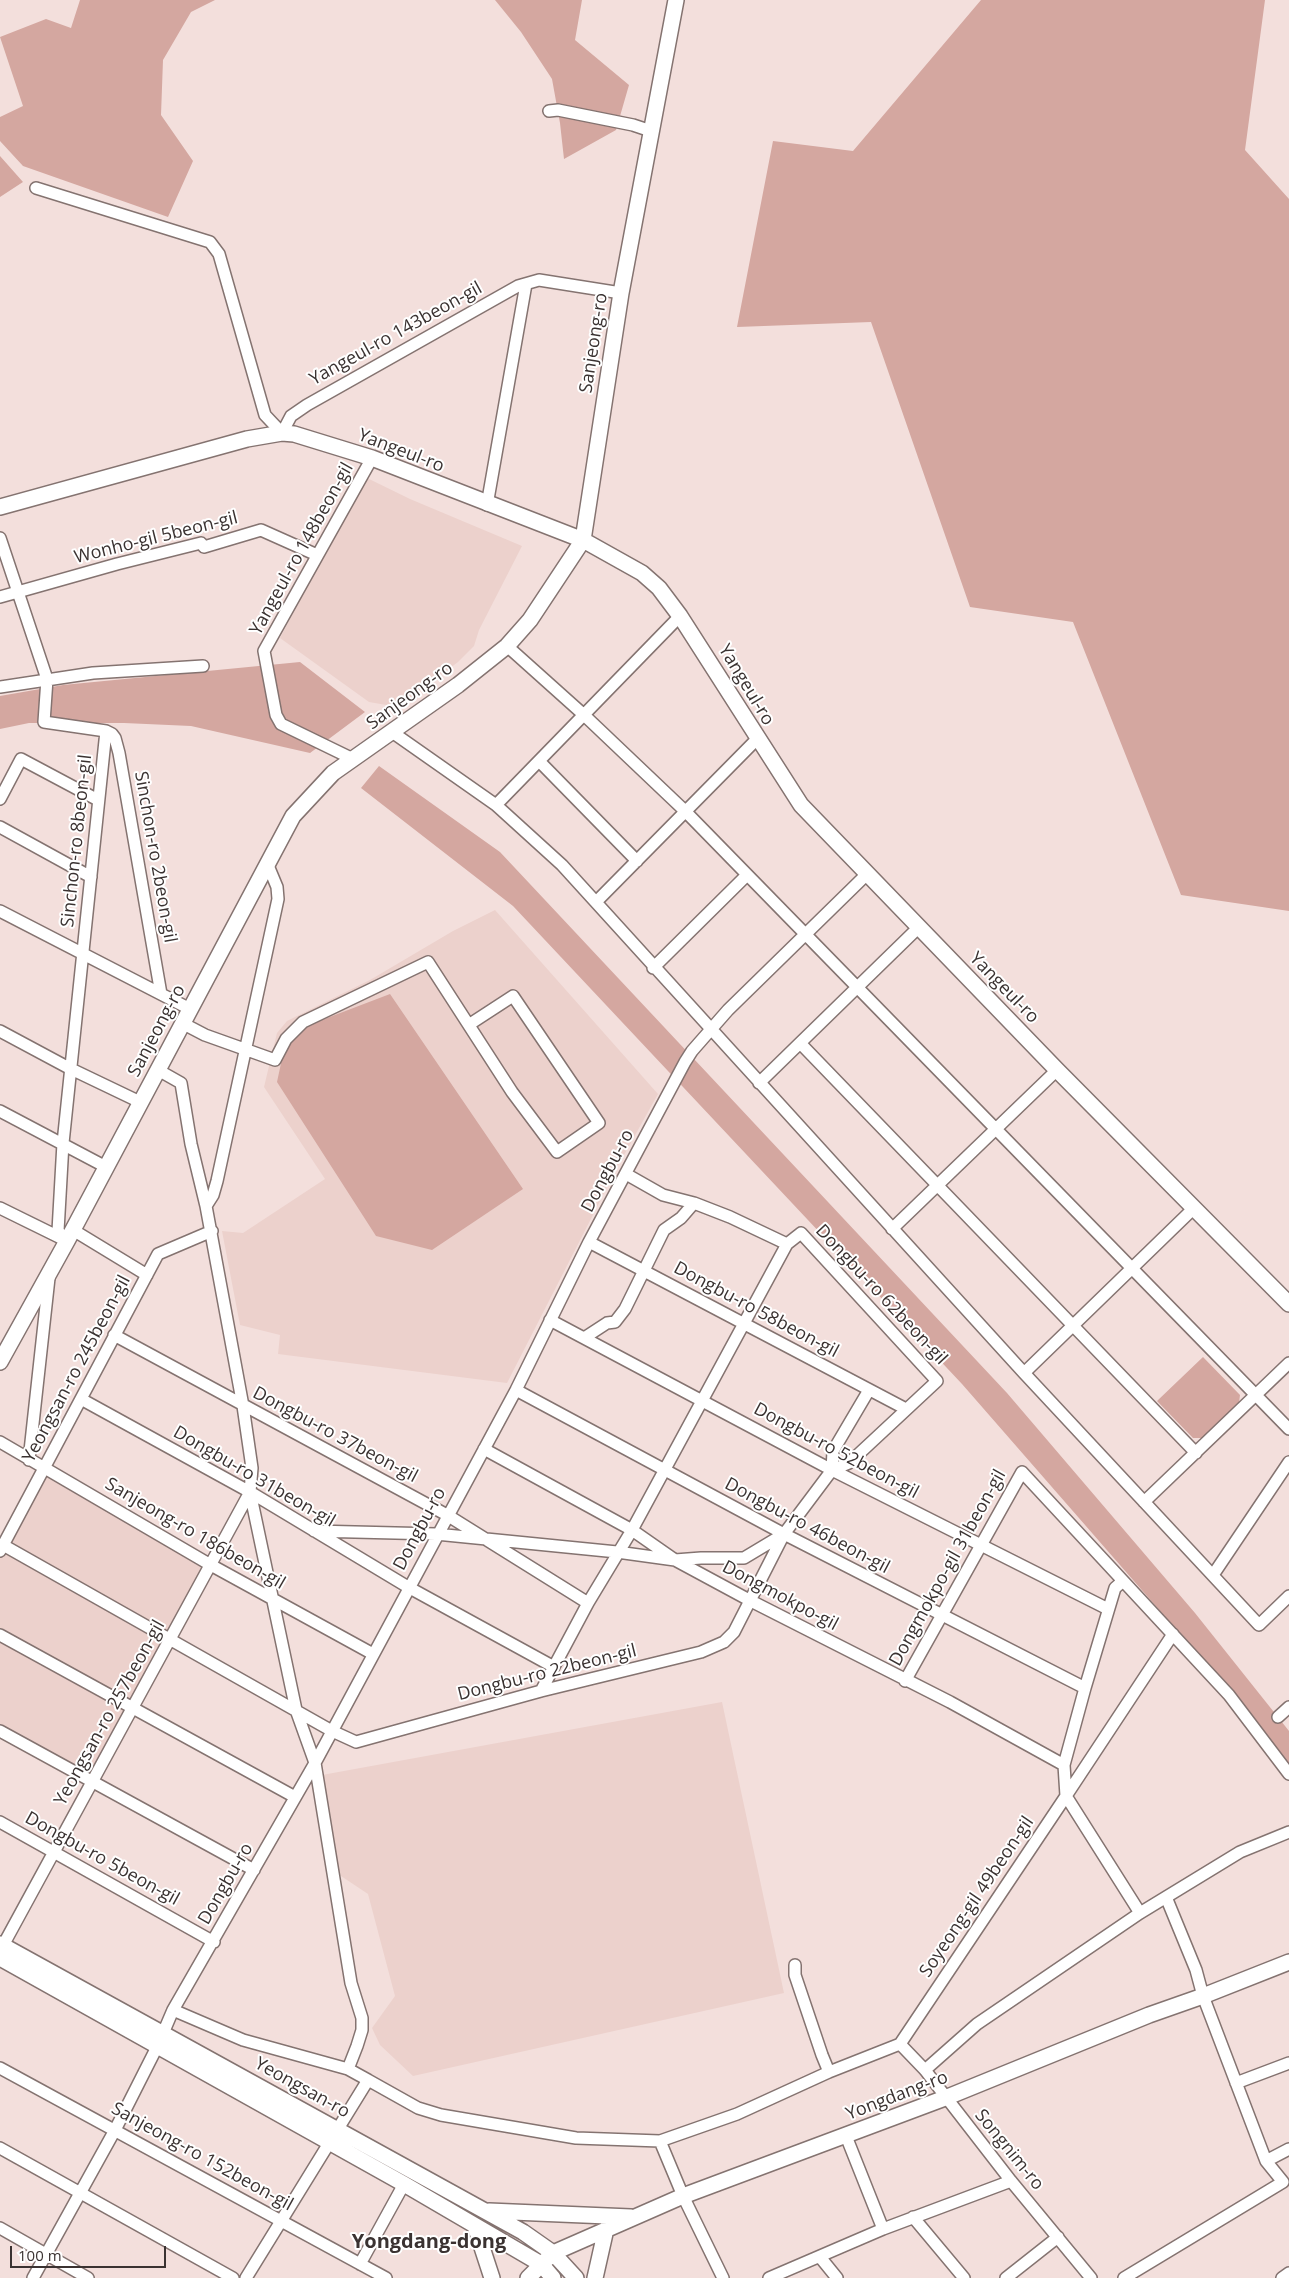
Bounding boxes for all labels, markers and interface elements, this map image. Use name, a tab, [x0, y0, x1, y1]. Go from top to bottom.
street label: Yangeul-ro 143beon-gil	[306, 278, 486, 390]
street label: Sanjeong-ro	[575, 291, 613, 395]
street label: Yangeul-ro	[355, 425, 447, 477]
street label: Yangeul-ro 148beon-gil	[246, 459, 358, 639]
street label: Wonho-gil 5beon-gil	[72, 507, 240, 569]
street label: Yangeul-ro	[713, 641, 779, 729]
street label: Sanjeong-ro	[363, 658, 457, 734]
street label: Sinchon-ro 8beon-gil	[57, 754, 97, 928]
street label: Sinchon-ro 2beon-gil	[129, 770, 181, 944]
street label: Yangeul-ro	[965, 948, 1043, 1028]
street label: Sanjeong-ro	[124, 981, 190, 1081]
street label: Dongbu-ro	[577, 1126, 639, 1216]
street label: Dongbu-ro 62beon-gil	[810, 1220, 952, 1370]
street label: Dongbu-ro 58beon-gil	[670, 1257, 842, 1363]
street label: Yeongsan-ro 245beon-gil	[18, 1272, 136, 1466]
street label: Dongbu-ro 37beon-gil	[249, 1382, 421, 1488]
street label: Dongbu-ro 52beon-gil	[750, 1398, 922, 1504]
street label: Dongbu-ro 31beon-gil	[169, 1422, 339, 1532]
street label: Dongmokpo-gil 31beon-gil	[885, 1466, 1011, 1670]
street label: Dongbu-ro 46beon-gil	[721, 1473, 893, 1579]
street label: Sanjeong-ro 186beon-gil	[101, 1474, 289, 1594]
street label: Dongbu-ro	[389, 1484, 451, 1574]
street label: Dongmokpo-gil	[718, 1556, 842, 1636]
street label: Yeongsan-ro 257beon-gil	[50, 1617, 170, 1809]
street label: Dongbu-ro 22beon-gil	[455, 1640, 639, 1706]
street label: Dongbu-ro 5beon-gil	[21, 1808, 183, 1910]
street label: Soyeong-gil 49beon-gil	[915, 1813, 1039, 1981]
street label: Dongbu-ro	[194, 1839, 258, 1929]
street label: Yeongsan-ro	[251, 2053, 353, 2123]
street label: Yongdang-ro	[843, 2067, 951, 2125]
street label: Sanjeong-ro 152beon-gil	[107, 2098, 297, 2216]
street label: Songnim-ro	[970, 2105, 1048, 2195]
district label: Yongdang-dong	[352, 2230, 506, 2254]
scale bar	[12, 2236, 169, 2268]
text: 100 m	[18, 2245, 62, 2265]

